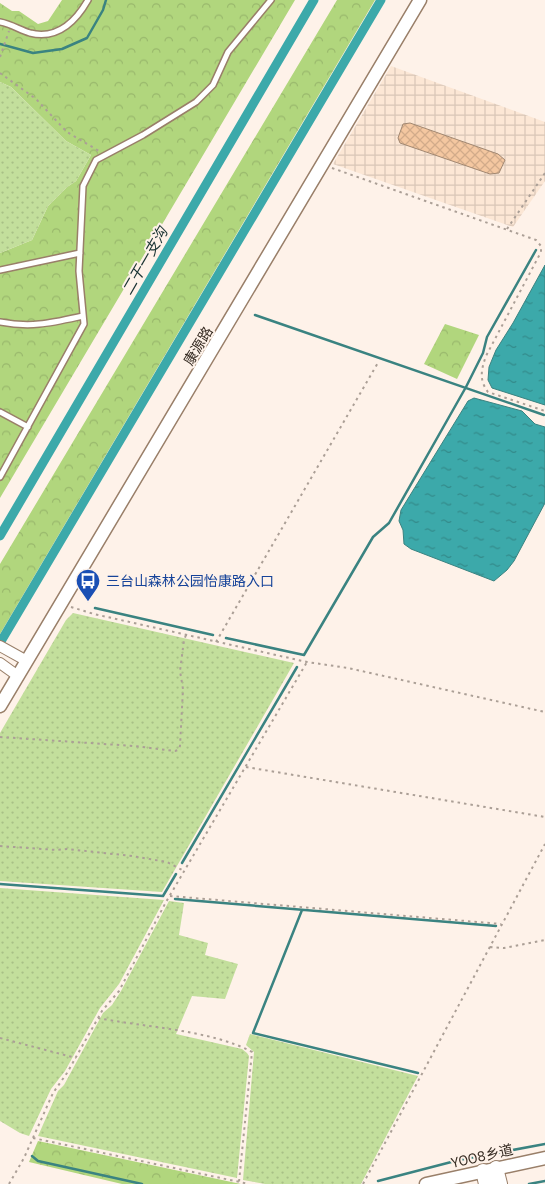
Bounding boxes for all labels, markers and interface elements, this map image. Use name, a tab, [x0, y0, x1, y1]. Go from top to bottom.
water label: 二干一支沟	[118, 222, 173, 298]
street label: 康源路	[179, 323, 217, 369]
bus stop icon: 三台山森林公园怡康路入口	[75, 568, 101, 602]
place label: 三台山森林公园怡康路入口	[106, 572, 274, 590]
street label: Y008乡道	[449, 1140, 515, 1172]

